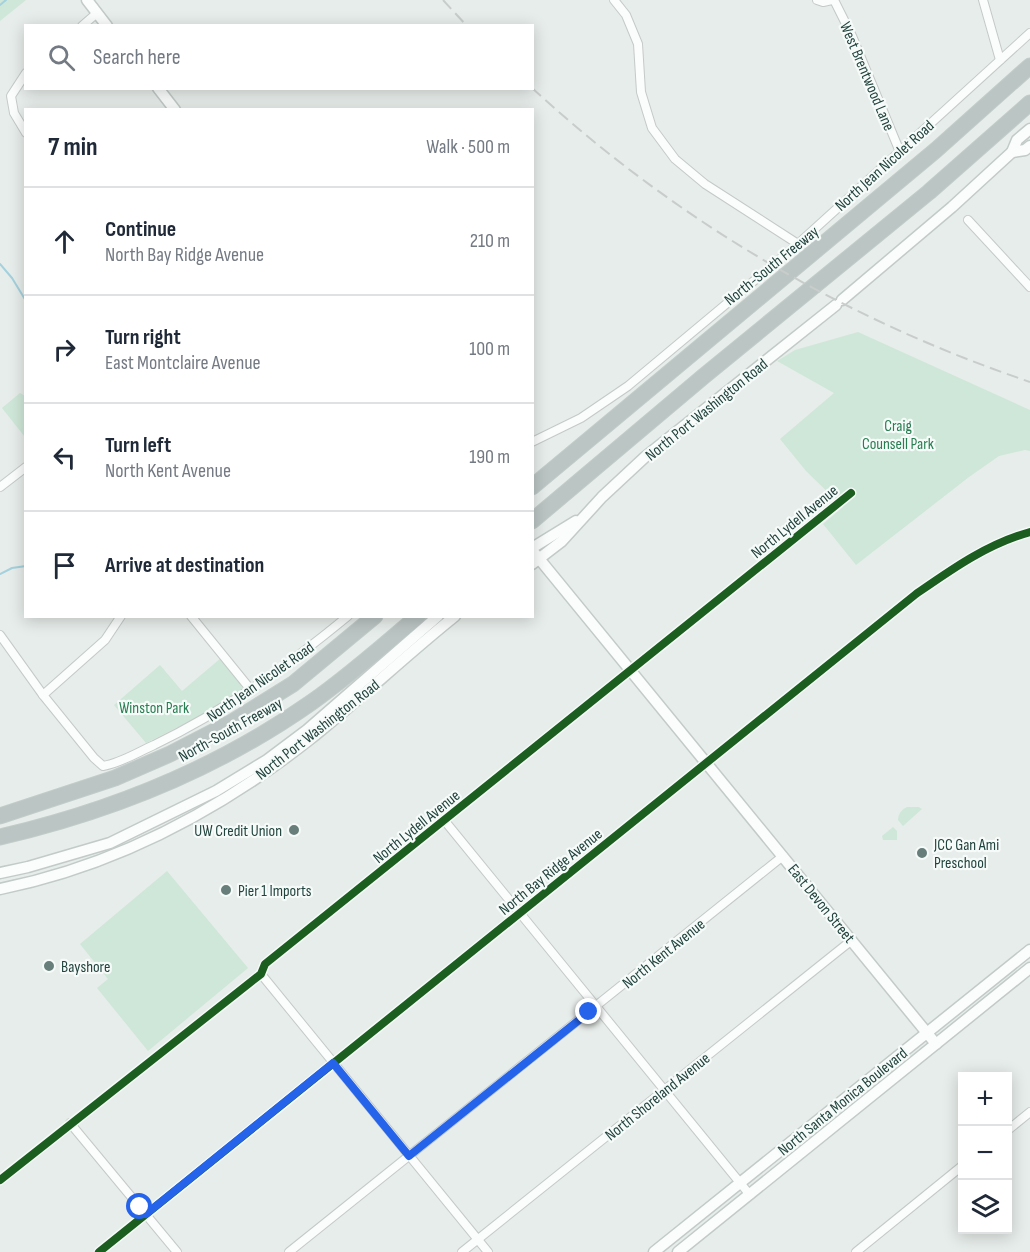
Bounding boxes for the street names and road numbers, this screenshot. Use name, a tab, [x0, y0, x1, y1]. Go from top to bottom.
street label: West Brentwood Lane	[835, 19, 898, 134]
street label: North Jean Nicolet Road	[832, 117, 938, 216]
street label: North-South Freeway	[721, 222, 823, 310]
street label: North Port Washington Road	[642, 355, 772, 465]
street label: North Lydell Avenue	[748, 481, 842, 563]
street label: North Jean Nicolet Road	[204, 638, 318, 726]
street label: North Port Washington Road	[252, 676, 384, 784]
street label: North-South Freeway	[176, 694, 286, 767]
street label: North Lydell Avenue	[370, 786, 464, 868]
street label: North Bay Ridge Avenue	[496, 825, 606, 920]
street label: East Devon Street	[783, 861, 858, 947]
street label: North Kent Avenue	[619, 915, 709, 993]
street label: North Santa Monica Boulevard	[774, 1044, 912, 1160]
street label: North Shoreland Avenue	[602, 1049, 714, 1145]

